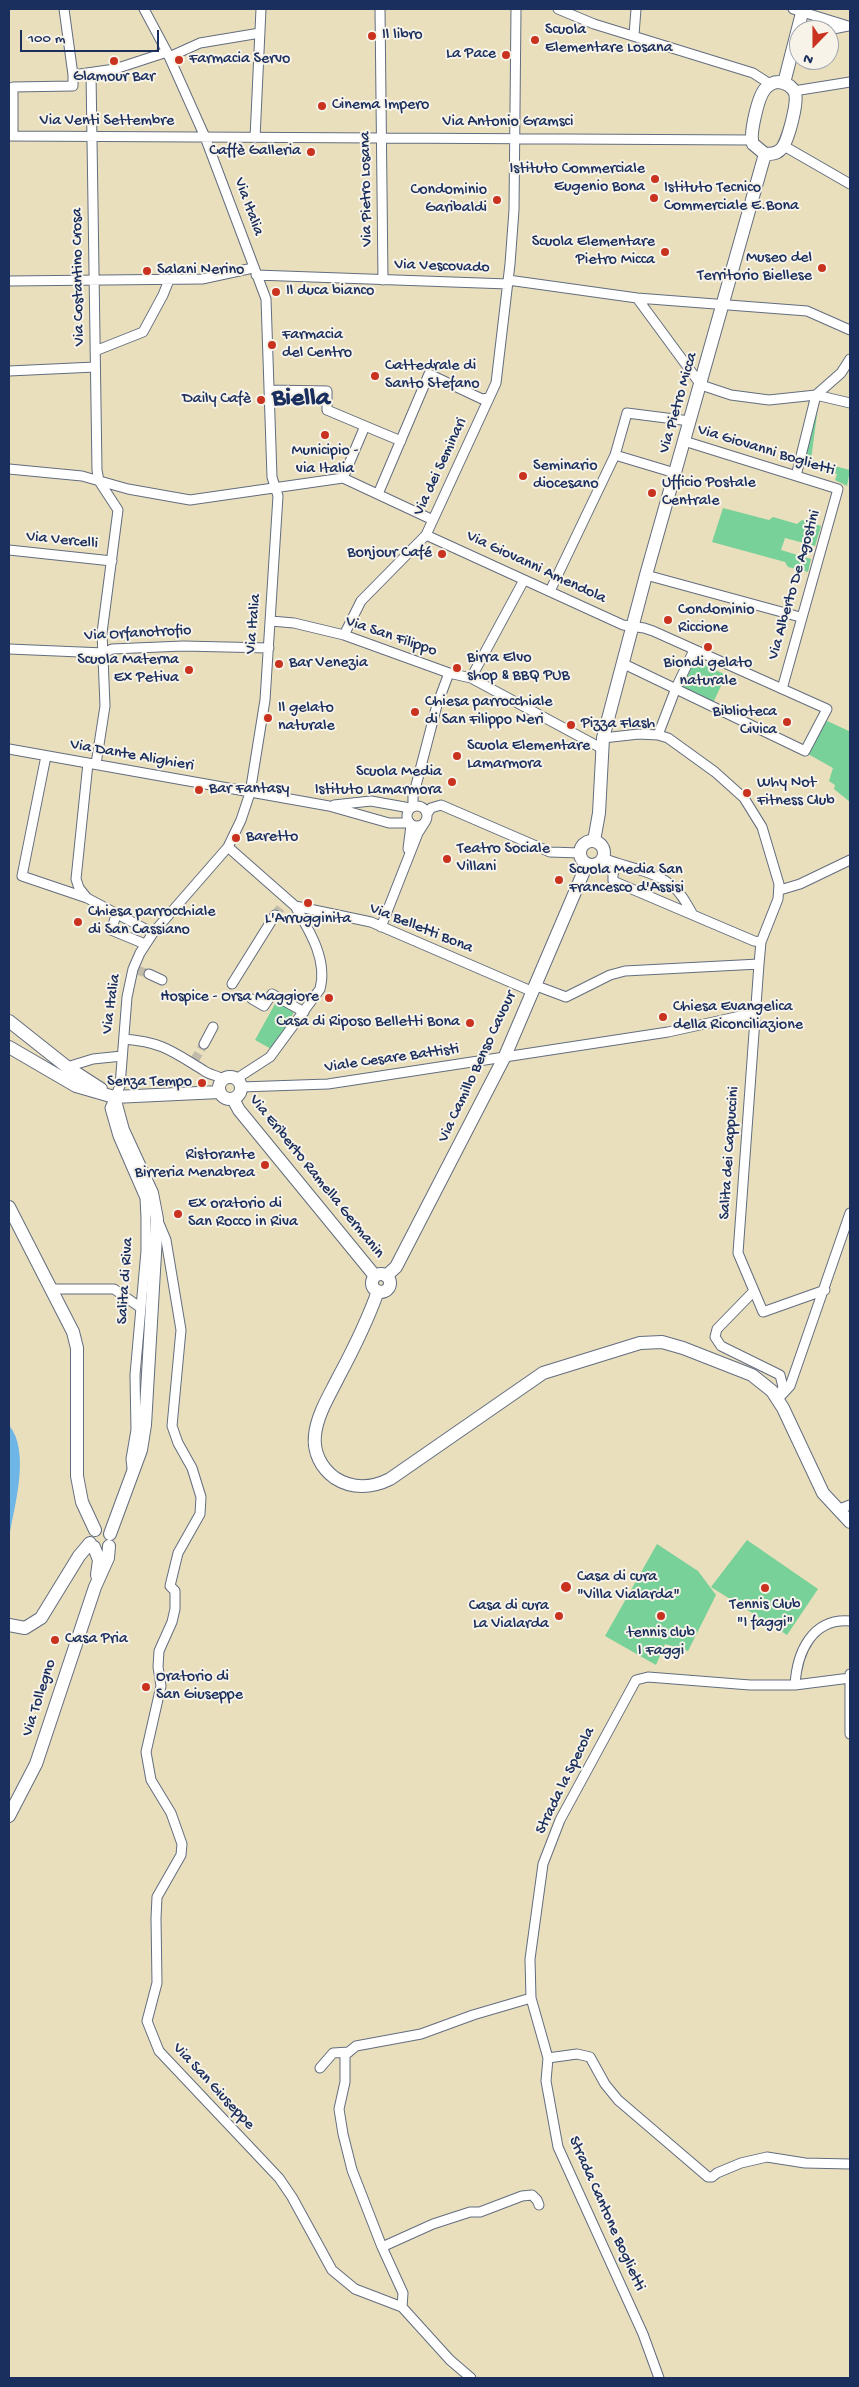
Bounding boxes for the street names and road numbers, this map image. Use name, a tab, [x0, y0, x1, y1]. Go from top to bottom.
street label: Via Venti Settembre	[40, 112, 174, 132]
street label: Via Antonio Gramsci	[443, 113, 573, 133]
street label: Via Pietro Losana	[356, 131, 378, 247]
street label: Via Italia	[229, 175, 267, 239]
street label: Via Costantino Crosa	[68, 208, 90, 346]
street label: Via Vescovado	[394, 256, 490, 278]
street label: Via Pietro Micca	[655, 350, 703, 456]
street label: Via dei Seminari	[410, 415, 472, 519]
street label: Via Giovanni Boglietti	[695, 421, 837, 481]
street label: Via Alberto De Agostini	[764, 508, 826, 662]
street label: Via Giovanni Amendola	[463, 527, 609, 609]
street label: Via Vercelli	[25, 528, 99, 554]
street label: Via Italia	[242, 593, 266, 655]
street label: Via San Filippo	[343, 612, 439, 662]
street label: Via Orfanotrofio	[84, 622, 192, 646]
street label: Via Dante Alighieri	[69, 736, 195, 776]
street label: Via Belletti Bona	[366, 899, 476, 959]
street label: Via Italia	[98, 973, 126, 1035]
street label: Via Camillo Benso Cavour	[435, 988, 521, 1146]
street label: Viale Cesare Battisti	[323, 1040, 461, 1078]
street label: Salita dei Cappuccini	[716, 1086, 744, 1220]
street label: Via Eriberto Ramella Germanin	[244, 1091, 388, 1263]
street label: Salita di Riva	[113, 1237, 139, 1325]
street label: Via Tollegno	[19, 1657, 61, 1739]
street label: Strada la Specola	[532, 1724, 600, 1838]
street label: Via San Giuseppe	[168, 2040, 258, 2134]
street label: Strada Cantone Boglietti	[563, 2134, 649, 2294]

